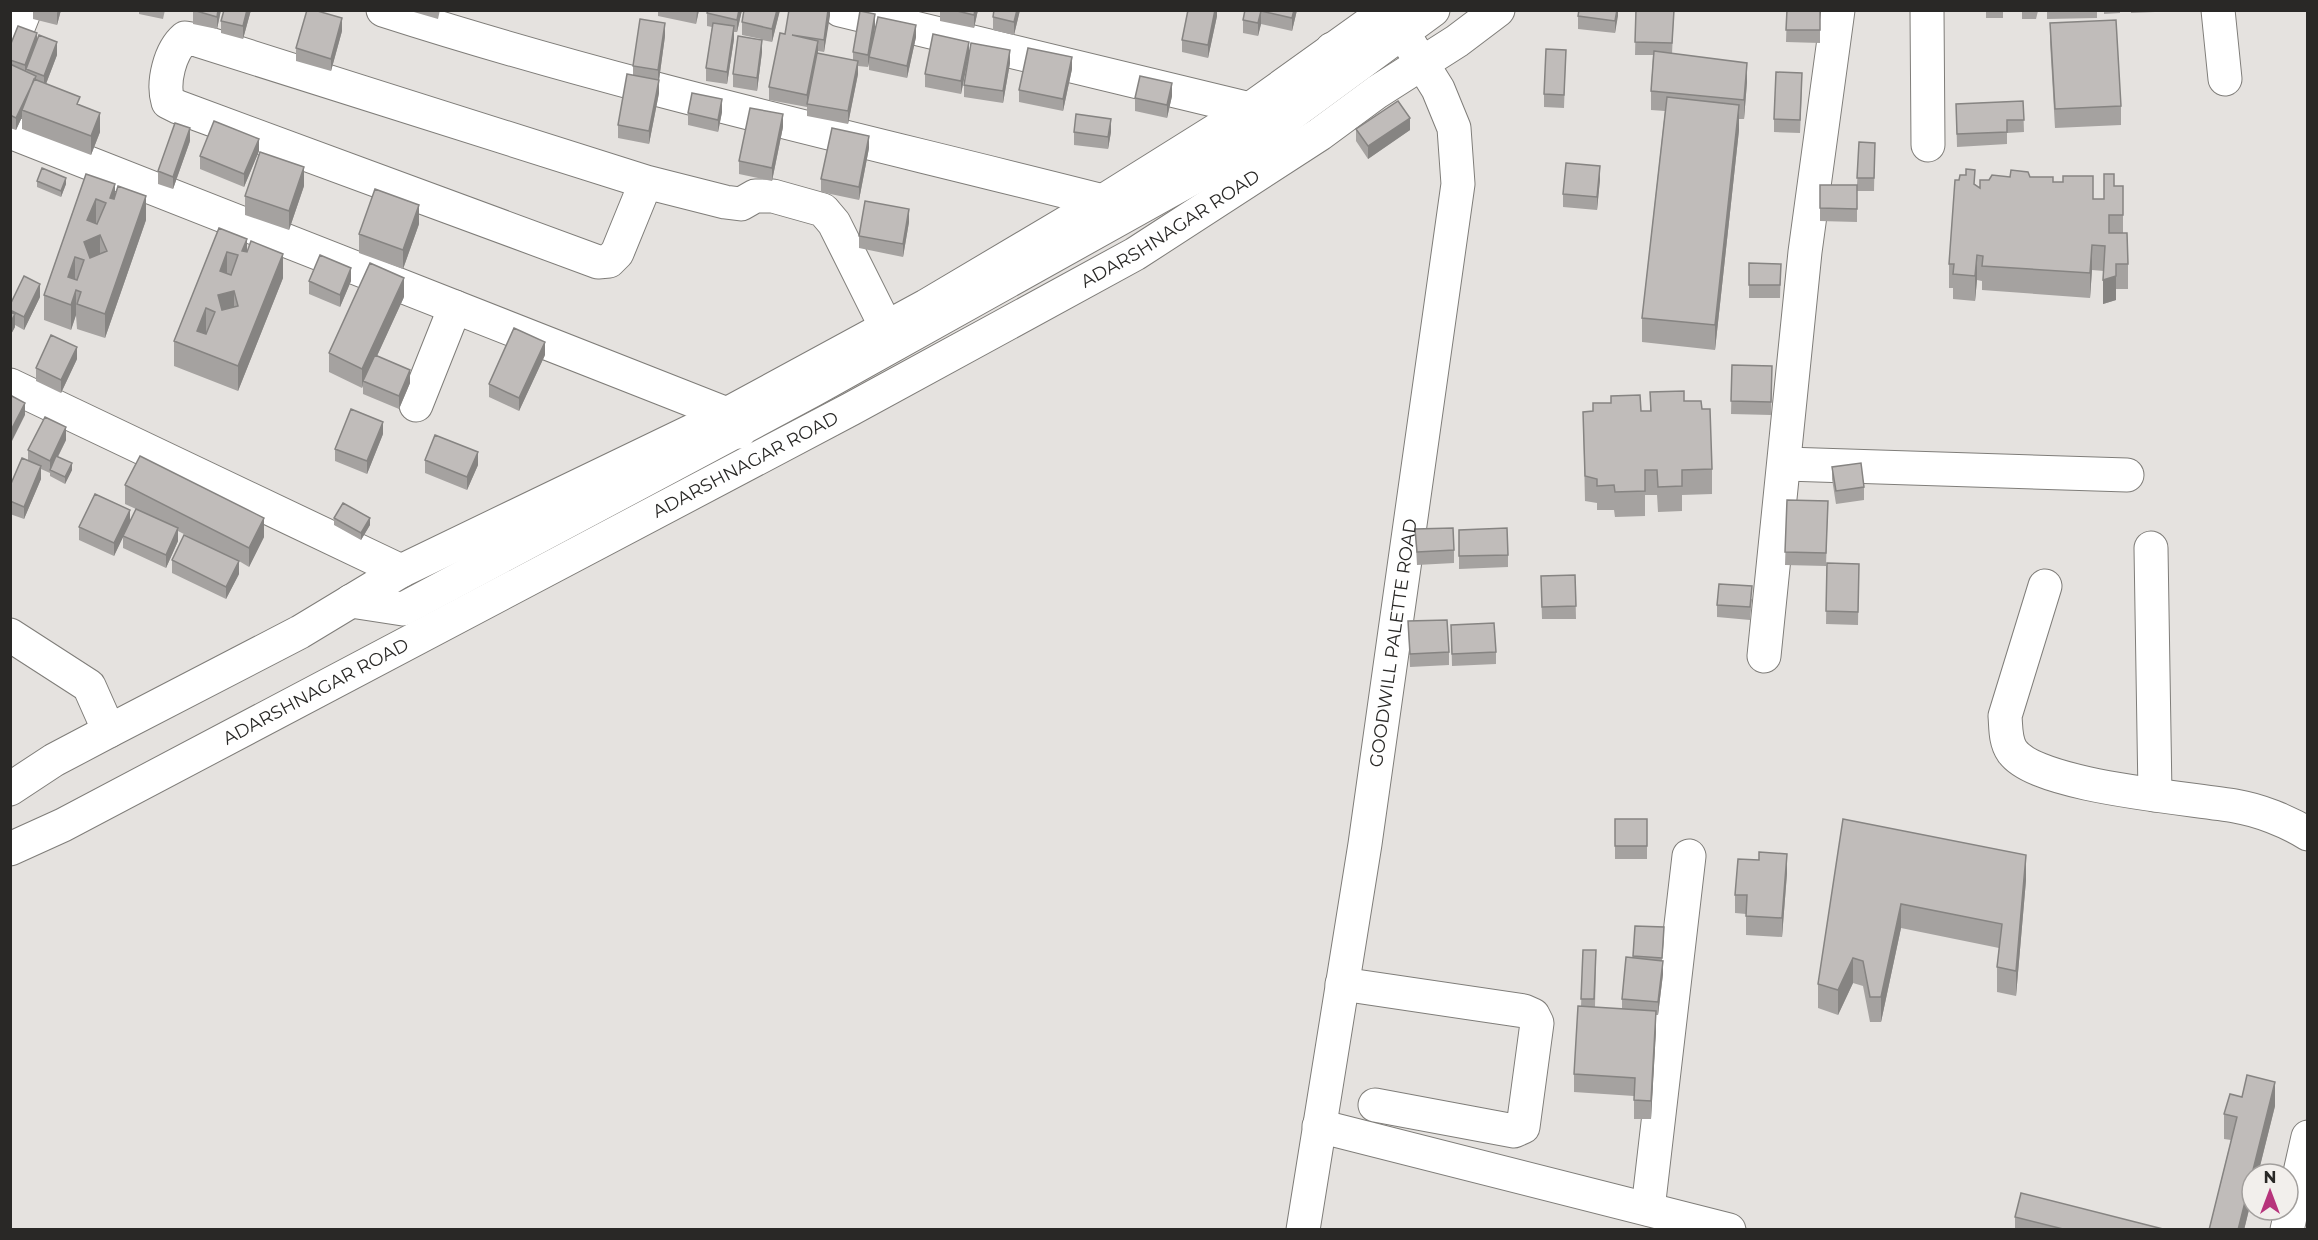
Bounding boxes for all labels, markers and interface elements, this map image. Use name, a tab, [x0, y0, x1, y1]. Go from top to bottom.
street label: ADARSHNAGAR ROAD	[1077, 165, 1264, 293]
street label: ADARSHNAGAR ROAD	[649, 407, 842, 523]
street label: GOODWILL PALETTE ROAD	[1365, 517, 1422, 769]
street label: ADARSHNAGAR ROAD	[219, 634, 412, 750]
north arrow	[2240, 1162, 2300, 1222]
text: N	[2264, 1168, 2276, 1187]

